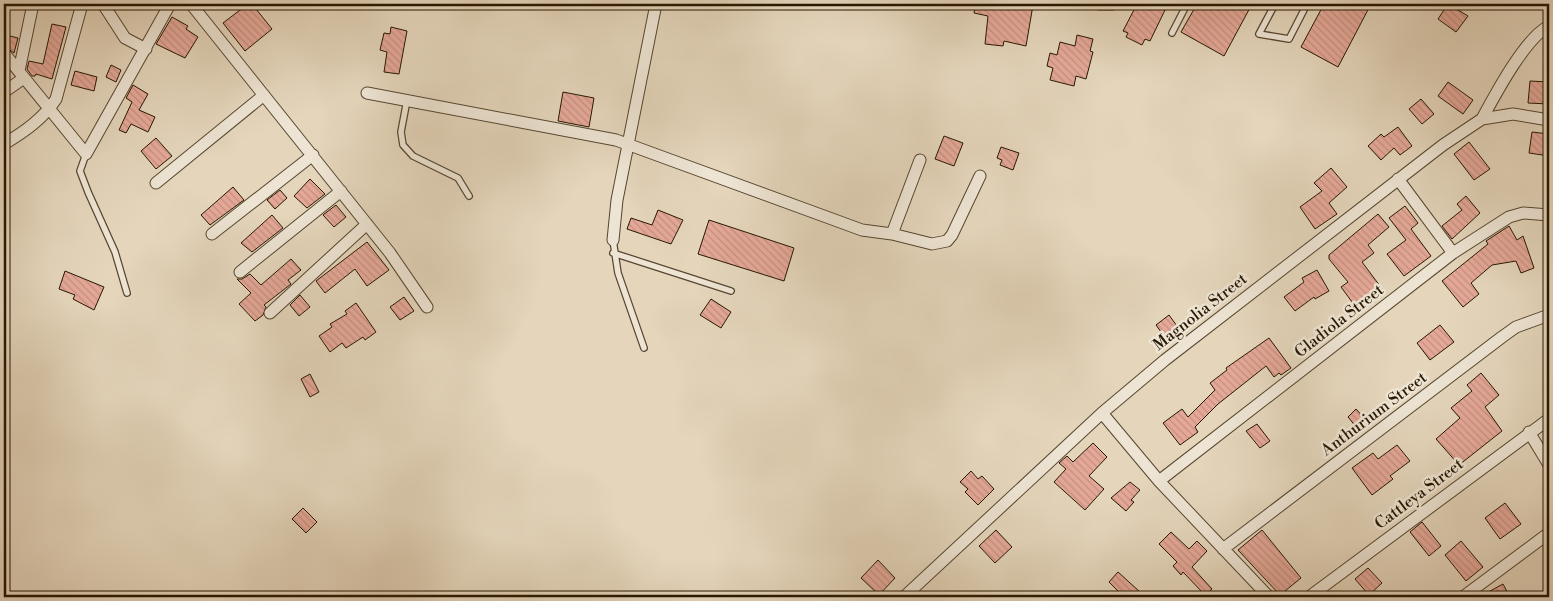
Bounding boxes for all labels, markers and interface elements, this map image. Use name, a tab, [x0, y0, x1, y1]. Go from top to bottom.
street label: Magnolia Street	[1149, 269, 1251, 355]
street label: Gladiola Street	[1290, 280, 1388, 362]
street label: Anthurium Street	[1316, 367, 1431, 461]
street label: Cattleya Street	[1371, 454, 1468, 534]

